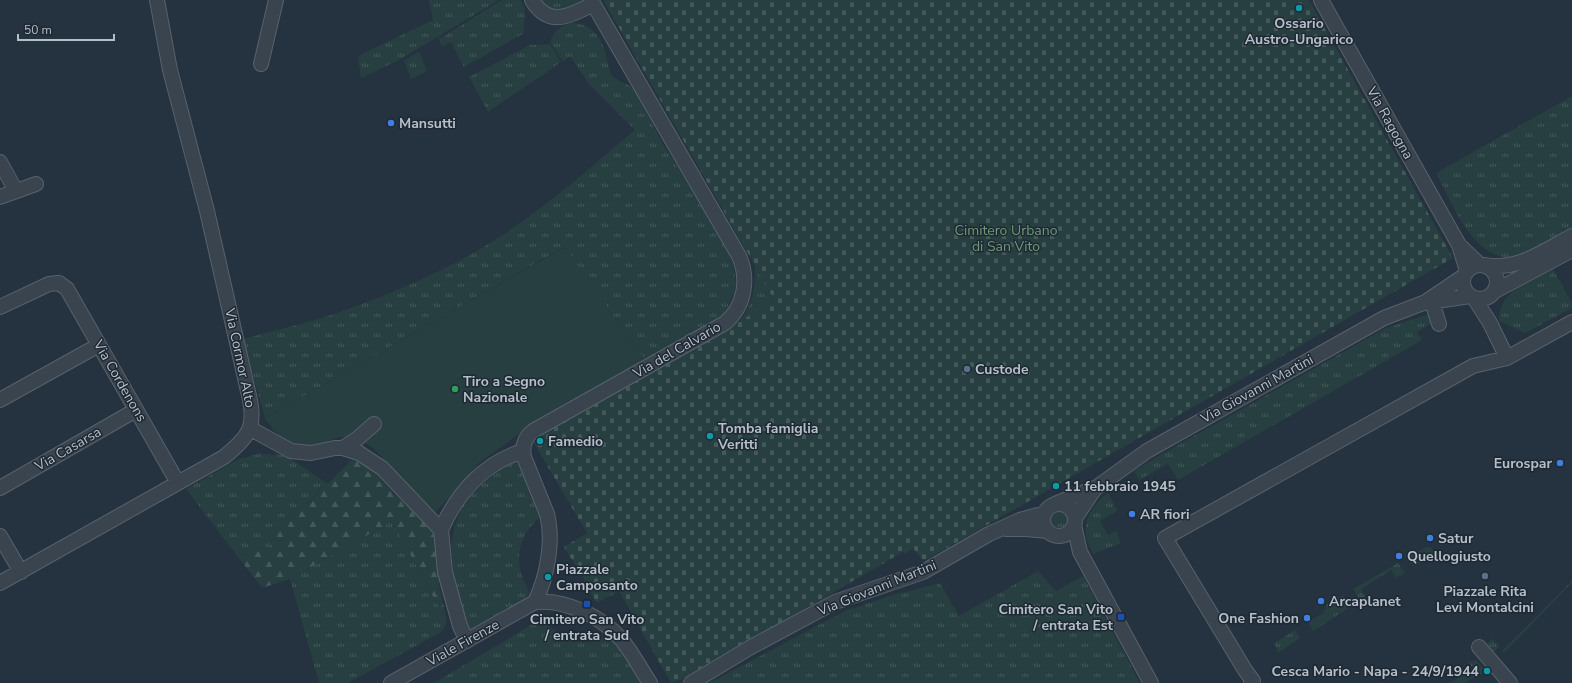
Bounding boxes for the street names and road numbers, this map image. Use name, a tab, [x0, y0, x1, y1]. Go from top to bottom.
street label: Via Ragogna	[1362, 82, 1418, 163]
street label: Via Cormor Alto	[220, 306, 260, 410]
street label: Via del Calvario	[629, 317, 725, 383]
street label: Via Cordenons	[88, 336, 151, 426]
street label: Via Giovanni Martini	[1196, 350, 1317, 428]
street label: Via Casarsa	[30, 422, 105, 476]
street label: Via Giovanni Martini	[814, 556, 939, 621]
street label: Viale Firenze	[422, 615, 503, 671]

